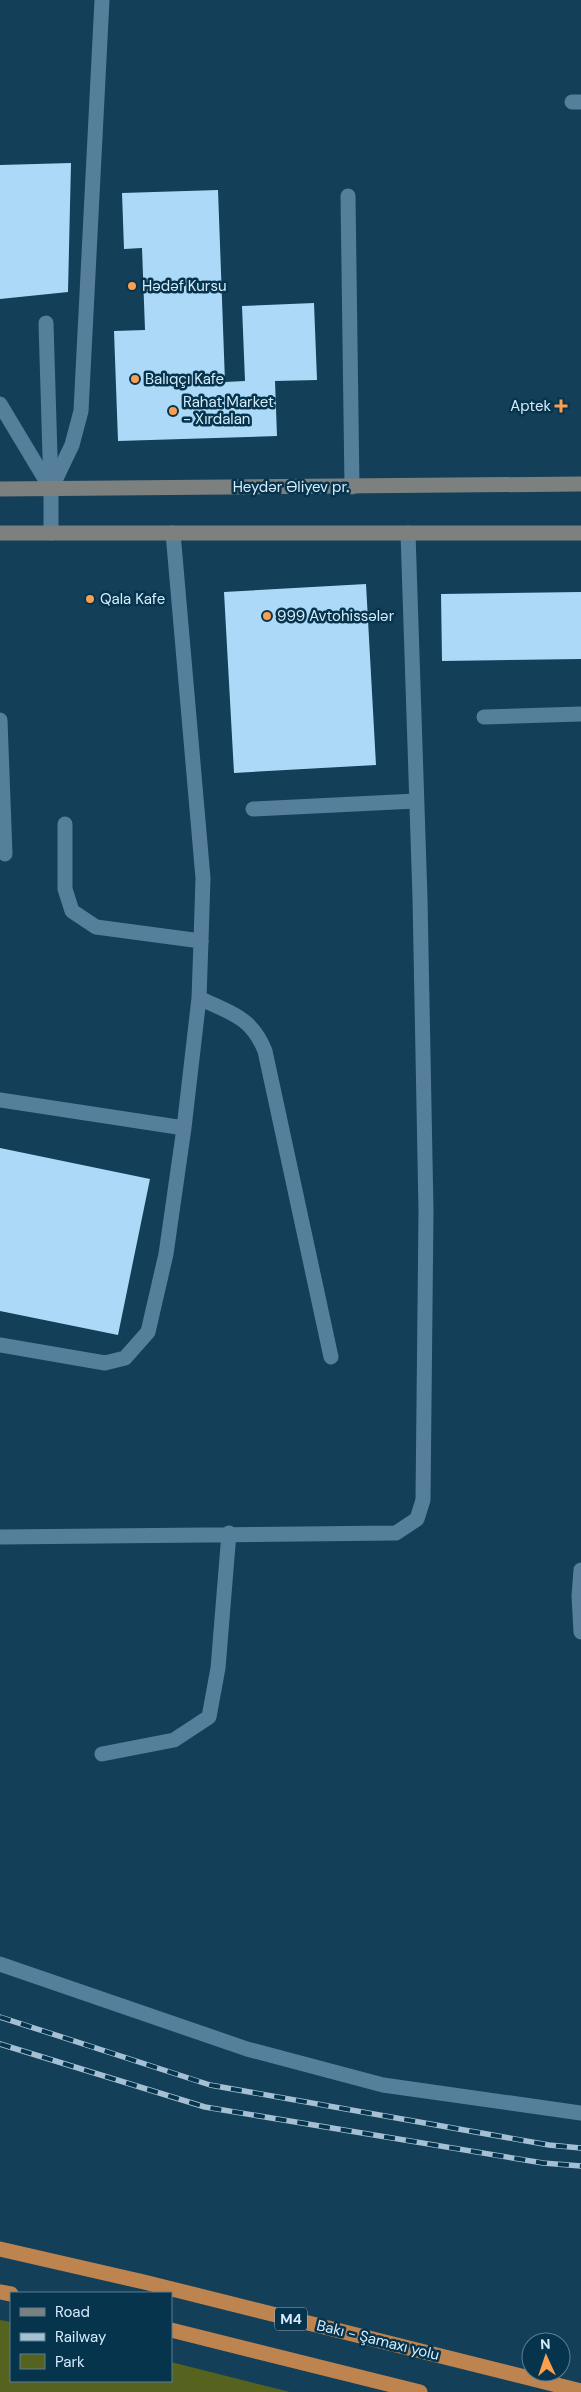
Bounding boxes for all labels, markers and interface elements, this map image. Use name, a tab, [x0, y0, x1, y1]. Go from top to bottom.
place label: Hədəf Kursu	[142, 276, 227, 296]
marker: Hədəf Kursu	[126, 280, 138, 292]
place label: Balıqçı Kafe	[145, 369, 224, 389]
marker: Balıqçı Kafe	[129, 373, 141, 385]
place label: Rahat Market - Xırdalan	[183, 392, 274, 429]
place label: Aptek	[510, 396, 551, 416]
marker: Aptek	[555, 400, 567, 412]
marker: Rahat Market - Xırdalan	[167, 405, 179, 417]
street label: Heydər Əliyev pr.	[233, 477, 349, 497]
place label: Qala Kafe	[100, 589, 165, 609]
marker: Qala Kafe	[84, 593, 96, 605]
place label: 999 Avtohissələr	[277, 606, 395, 626]
marker: 999 Avtohissələr	[261, 610, 273, 622]
legend	[10, 2292, 172, 2382]
text: Road	[55, 2302, 90, 2322]
road number: M4	[275, 2308, 307, 2330]
street label: Bakı - Şamaxı yolu	[315, 2315, 441, 2365]
text: Railway	[55, 2327, 107, 2347]
north arrow	[521, 2332, 571, 2382]
text: N	[540, 2335, 551, 2353]
text: Park	[55, 2352, 85, 2372]

